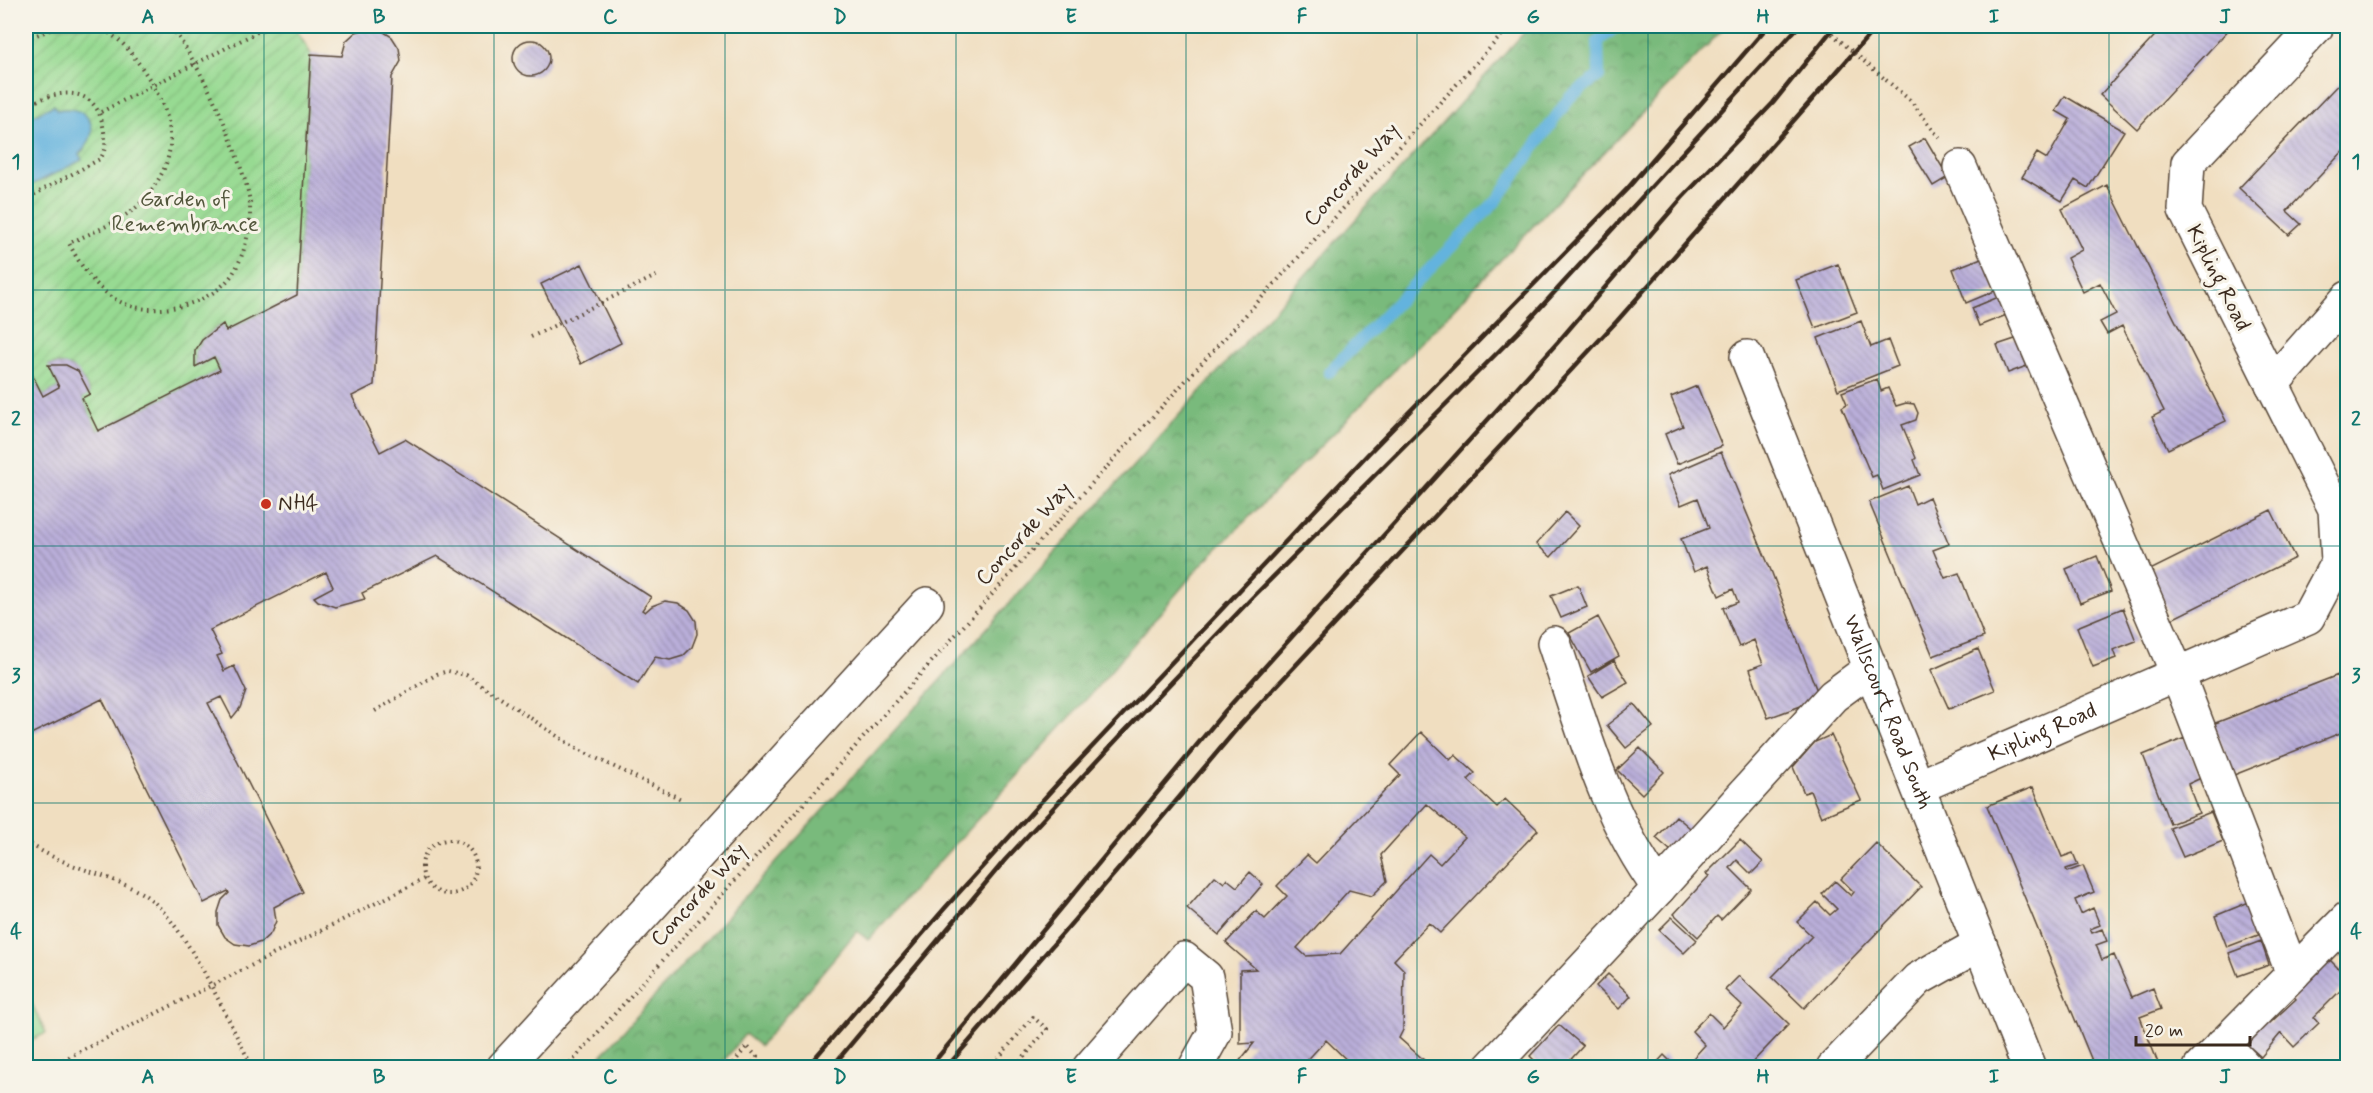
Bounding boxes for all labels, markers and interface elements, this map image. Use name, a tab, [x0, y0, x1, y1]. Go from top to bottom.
text: A	[141, 4, 155, 31]
text: B	[373, 4, 386, 31]
text: C	[603, 4, 618, 31]
text: D	[833, 4, 847, 31]
text: E	[1065, 4, 1077, 31]
text: F	[1297, 4, 1308, 31]
text: G	[1526, 4, 1540, 31]
text: H	[1756, 4, 1770, 31]
text: I	[1989, 4, 1999, 31]
text: J	[2219, 4, 2231, 31]
street label: Concorde Way	[1298, 117, 1406, 233]
text: 1	[12, 149, 20, 176]
text: 1	[2352, 149, 2360, 176]
park label: Garden of Remembrance	[111, 186, 259, 239]
street label: Kipling Road	[2177, 220, 2257, 337]
text: 2	[11, 406, 21, 433]
text: 2	[2351, 406, 2361, 433]
street label: Concorde Way	[970, 476, 1078, 592]
place label: NH4	[278, 490, 318, 518]
marker: NH4	[259, 497, 273, 511]
street label: Wallscourt Road South	[1837, 611, 1939, 813]
text: 3	[11, 663, 21, 690]
text: 3	[2351, 663, 2361, 690]
street label: Kipling Road	[1984, 697, 2101, 769]
street label: Concorde Way	[645, 837, 753, 953]
text: 4	[10, 919, 22, 946]
text: 4	[2350, 919, 2362, 946]
scale bar	[2136, 1009, 2250, 1047]
text: 20 m	[2145, 1019, 2183, 1043]
text: A	[141, 1064, 155, 1091]
text: B	[373, 1064, 386, 1091]
text: C	[603, 1064, 618, 1091]
text: D	[833, 1064, 847, 1091]
text: E	[1065, 1064, 1077, 1091]
text: F	[1297, 1064, 1308, 1091]
text: G	[1526, 1064, 1540, 1091]
text: H	[1756, 1064, 1770, 1091]
text: I	[1989, 1064, 1999, 1091]
text: J	[2219, 1064, 2231, 1091]

